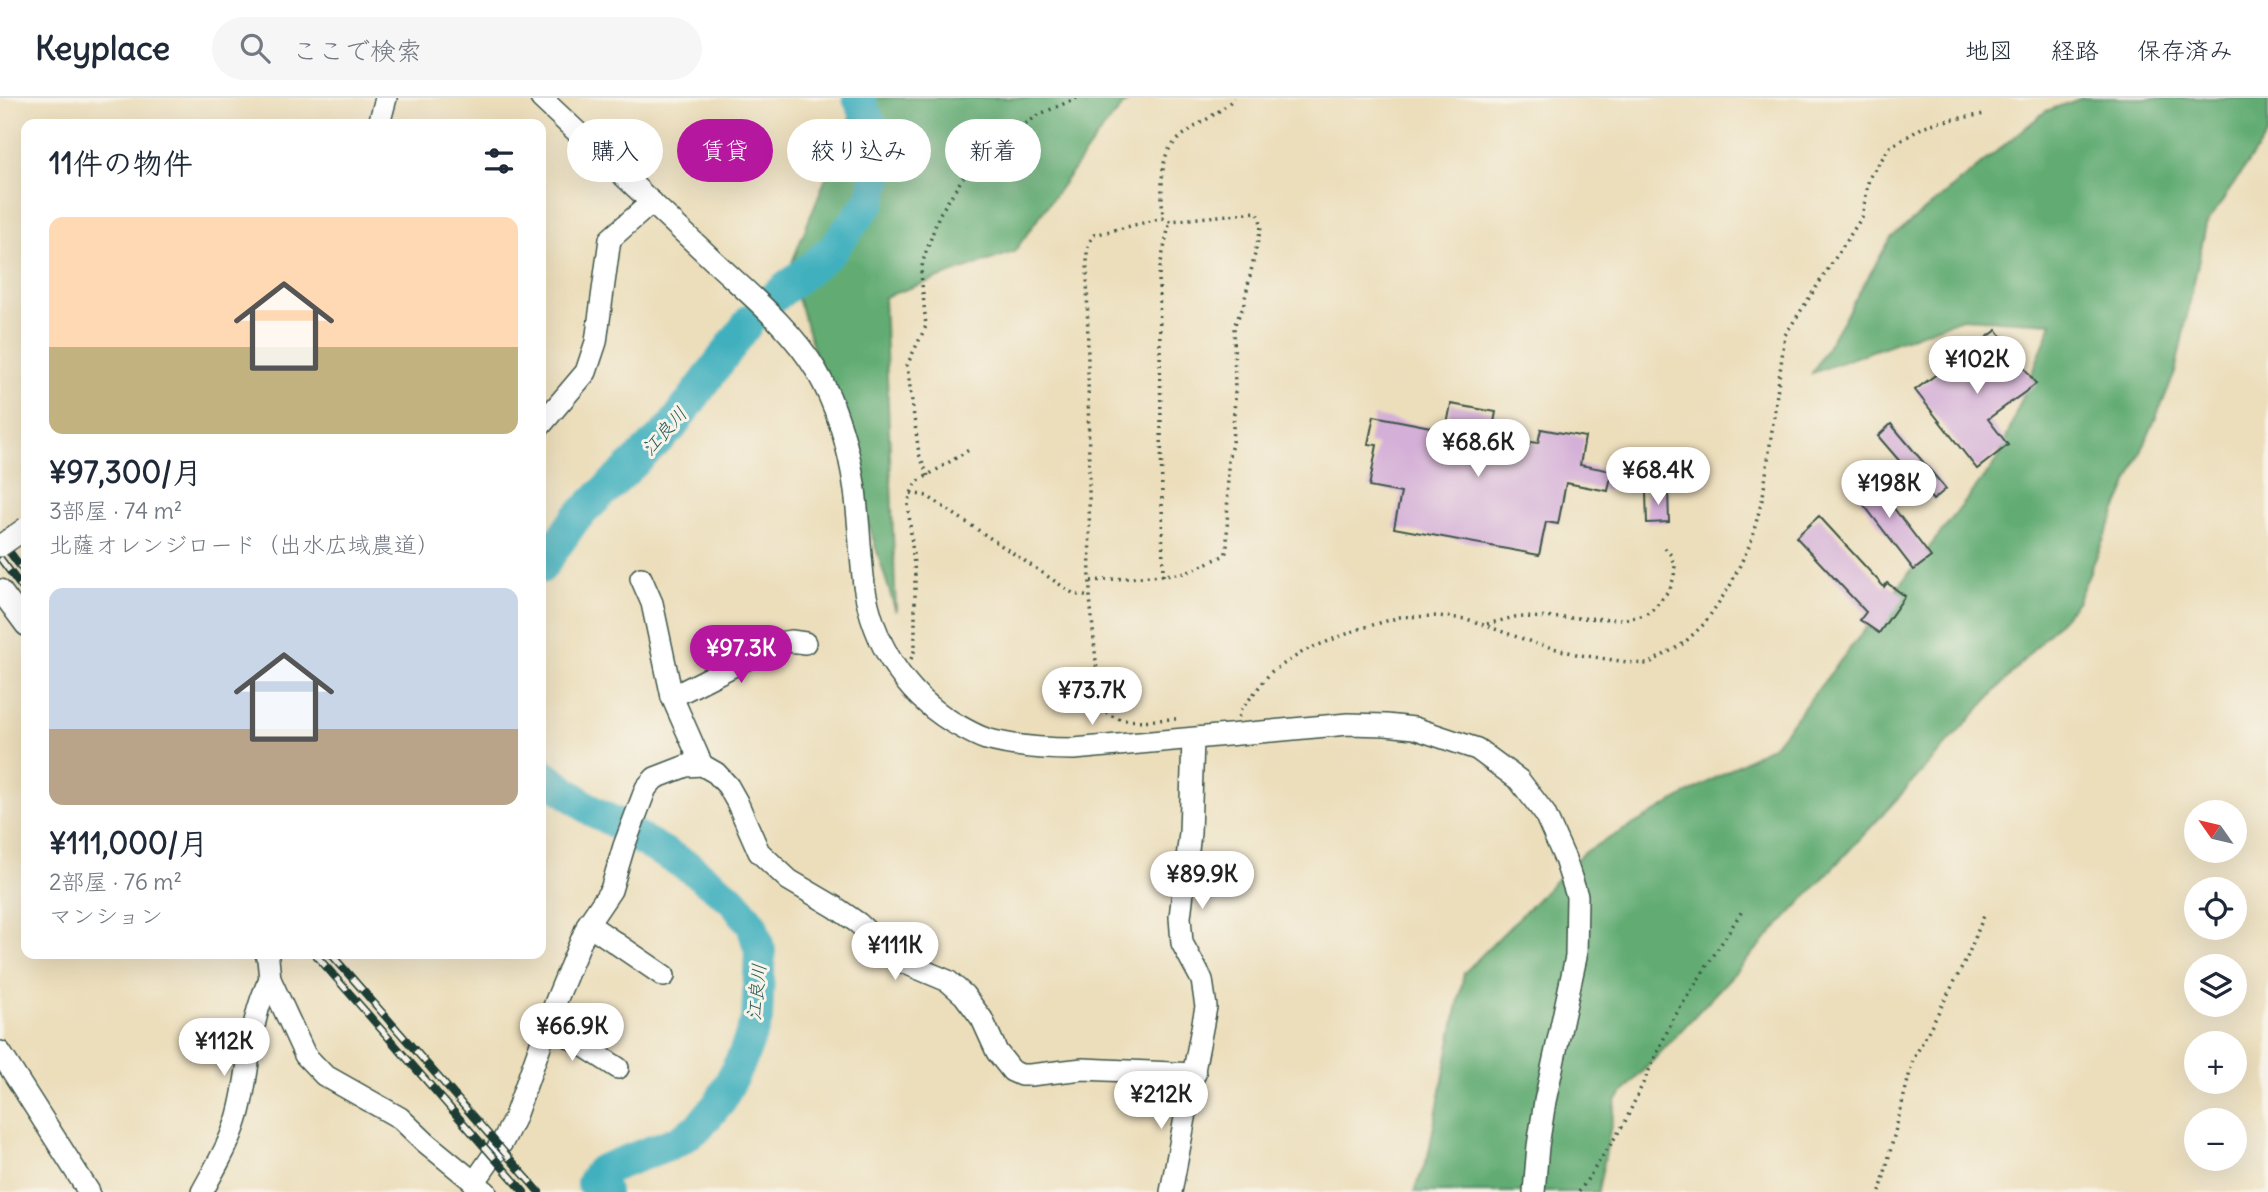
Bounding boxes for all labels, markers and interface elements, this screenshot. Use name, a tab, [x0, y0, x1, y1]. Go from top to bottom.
search box	[212, 17, 702, 80]
text: Keyplace	[35, 27, 170, 69]
icon: search	[236, 29, 274, 67]
text: ここで検索	[292, 34, 422, 67]
text: 地図	[1965, 35, 2013, 65]
text: 経路	[2051, 35, 2099, 65]
text: 保存済み	[2137, 35, 2233, 65]
chip: 購入	[567, 119, 663, 182]
chip: 賃貸	[677, 119, 773, 182]
chip: 絞り込み	[787, 119, 931, 182]
chip: 新着	[945, 119, 1041, 182]
icon: filters	[480, 142, 518, 180]
text: 11件の物件	[49, 144, 193, 182]
icon: home	[221, 263, 347, 389]
pin: ¥102K	[1928, 336, 2026, 396]
text: ¥102K	[1945, 344, 2009, 373]
water label: 江良川	[636, 402, 692, 460]
pin: ¥68.6K	[1421, 420, 1535, 479]
text: ¥68.6K	[1442, 427, 1514, 456]
pin: ¥68.4K	[1601, 448, 1715, 507]
text: ¥97,300/月	[49, 453, 202, 491]
text: ¥68.4K	[1622, 455, 1694, 484]
pin: ¥198K	[1840, 460, 1938, 520]
text: ¥198K	[1857, 468, 1921, 497]
text: 3部屋 · 74 m²	[49, 496, 182, 525]
text: 北薩オレンジロード（出水広域農道）	[49, 530, 440, 559]
pin: ¥97.3K	[684, 626, 798, 685]
text: ¥97.3K	[706, 633, 776, 662]
icon: home	[221, 634, 347, 760]
pin: ¥73.7K	[1035, 668, 1149, 727]
text: ¥73.7K	[1058, 675, 1126, 704]
north arrow	[2184, 800, 2247, 863]
map controls	[2184, 800, 2247, 1171]
text: ¥111,000/月	[49, 824, 208, 862]
pin: ¥89.9K	[1145, 852, 1259, 911]
text: ¥89.9K	[1166, 859, 1238, 888]
text: 2部屋 · 76 m²	[49, 867, 182, 896]
button: locate	[2184, 877, 2247, 940]
text: マンション	[49, 901, 163, 930]
pin: ¥111K	[846, 922, 944, 982]
text: ¥111K	[867, 930, 923, 959]
button: layers	[2184, 954, 2247, 1017]
water label: 江良川	[741, 962, 771, 1022]
pin: ¥66.9K	[515, 1004, 629, 1063]
text: ¥66.9K	[536, 1011, 608, 1040]
pin: ¥112K	[175, 1018, 273, 1078]
text: ¥112K	[195, 1026, 253, 1055]
button: +	[2184, 1031, 2247, 1094]
pin: ¥212K	[1112, 1072, 1210, 1131]
text: ¥212K	[1130, 1079, 1192, 1108]
button: −	[2184, 1108, 2247, 1171]

